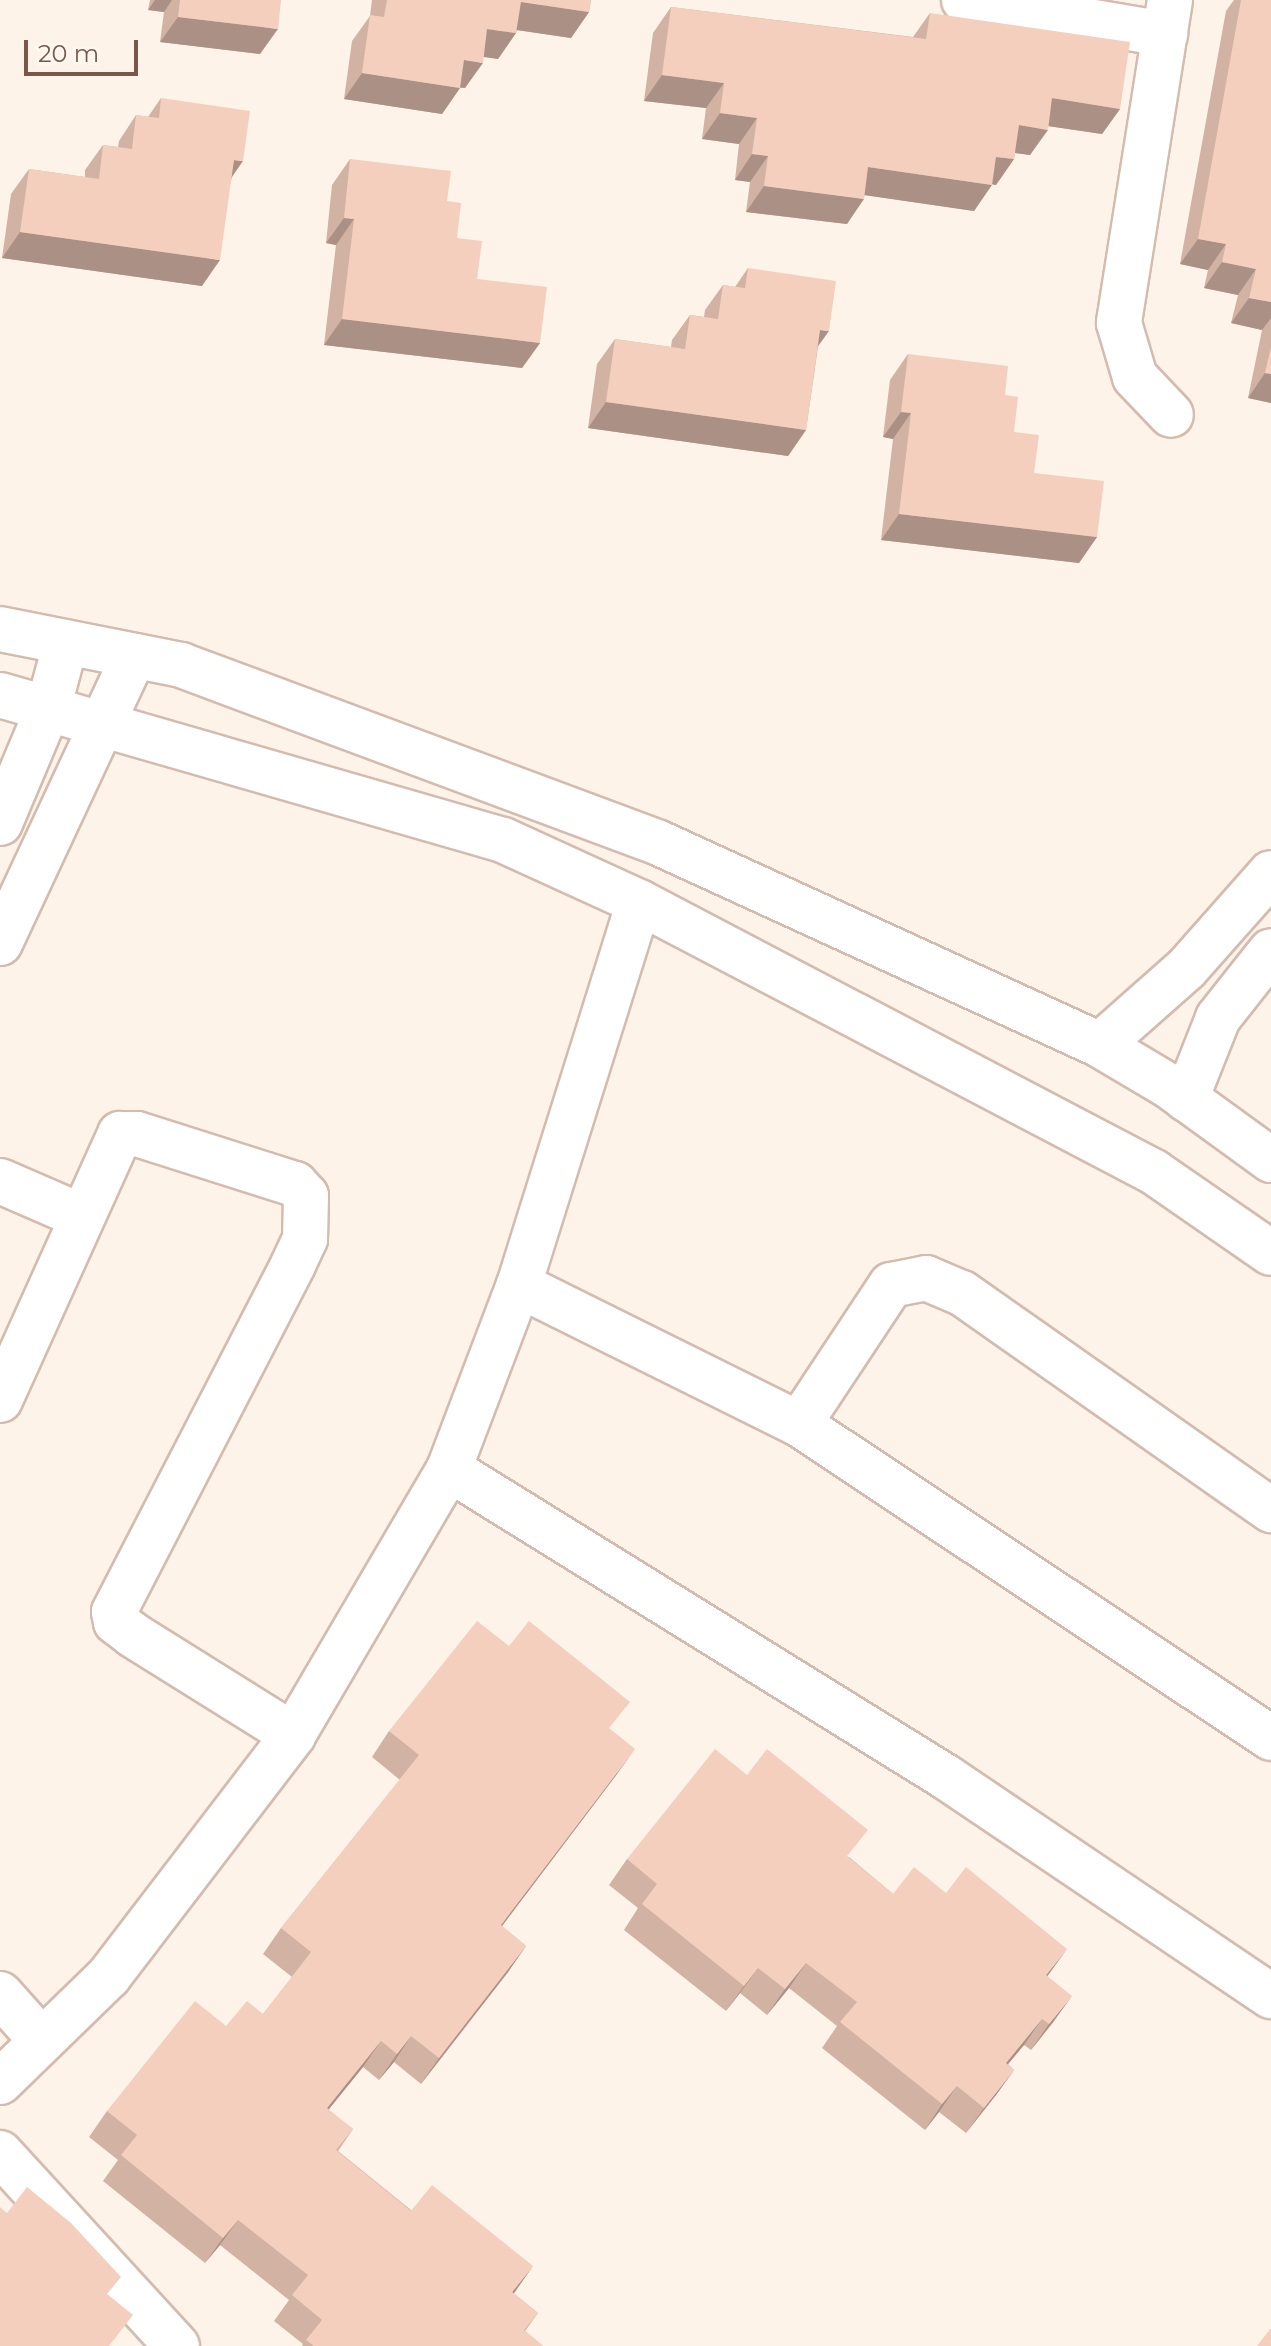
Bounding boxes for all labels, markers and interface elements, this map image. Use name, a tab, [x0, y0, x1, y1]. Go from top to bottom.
scale bar	[28, 24, 142, 74]
text: 20 m	[38, 39, 99, 68]

